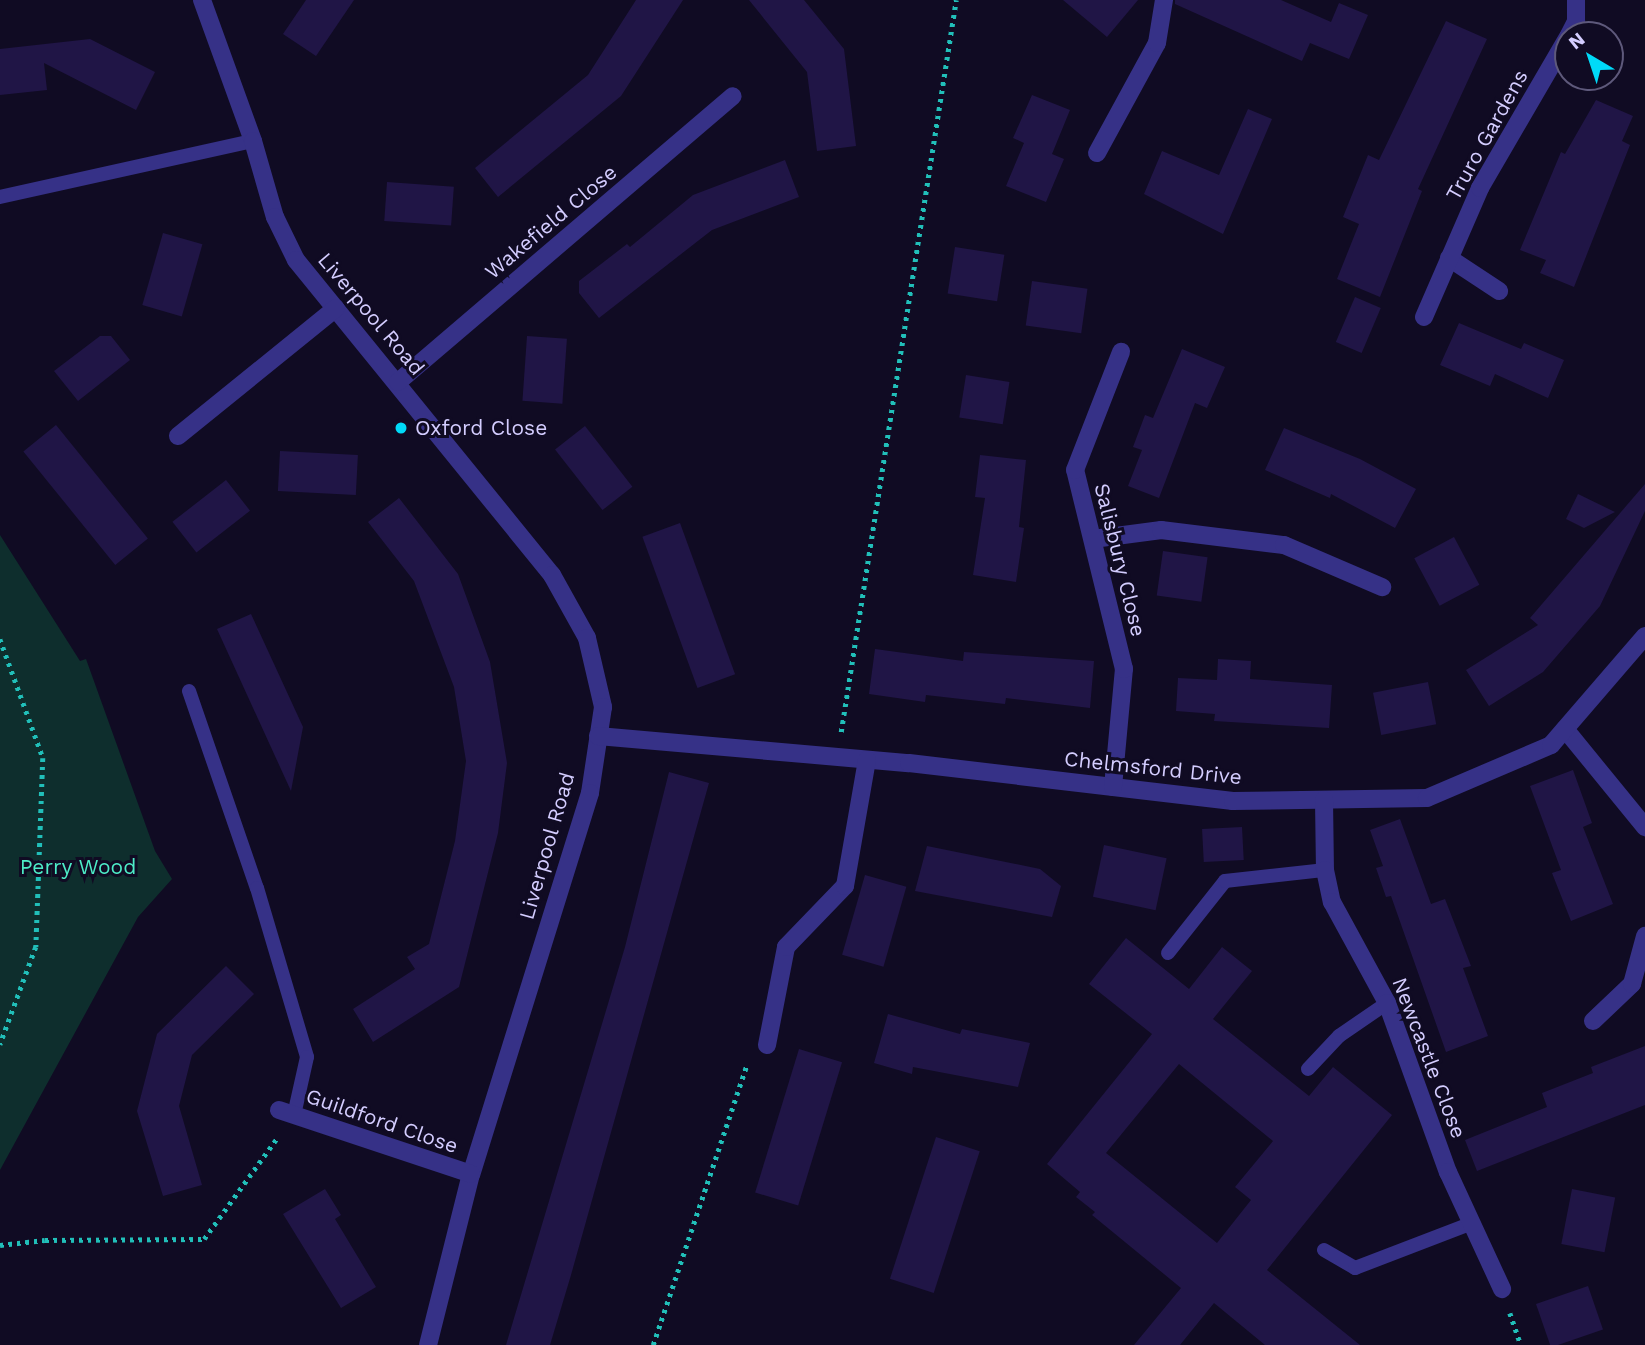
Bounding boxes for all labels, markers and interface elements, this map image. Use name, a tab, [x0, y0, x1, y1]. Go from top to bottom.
north arrow	[1554, 21, 1624, 91]
text: N	[1564, 27, 1589, 54]
street label: Truro Gardens	[1441, 65, 1533, 205]
street label: Wakefield Close	[480, 160, 622, 284]
street label: Liverpool Road	[312, 247, 430, 381]
place label: Oxford Close	[415, 415, 547, 441]
marker: Oxford Close	[393, 420, 409, 436]
street label: Salisbury Close	[1089, 481, 1151, 639]
street label: Chelmsford Drive	[1063, 746, 1243, 790]
street label: Liverpool Road	[514, 769, 580, 923]
park label: Perry Wood	[19, 854, 137, 880]
street label: Newcastle Close	[1387, 974, 1471, 1142]
street label: Guildford Close	[303, 1083, 461, 1159]

